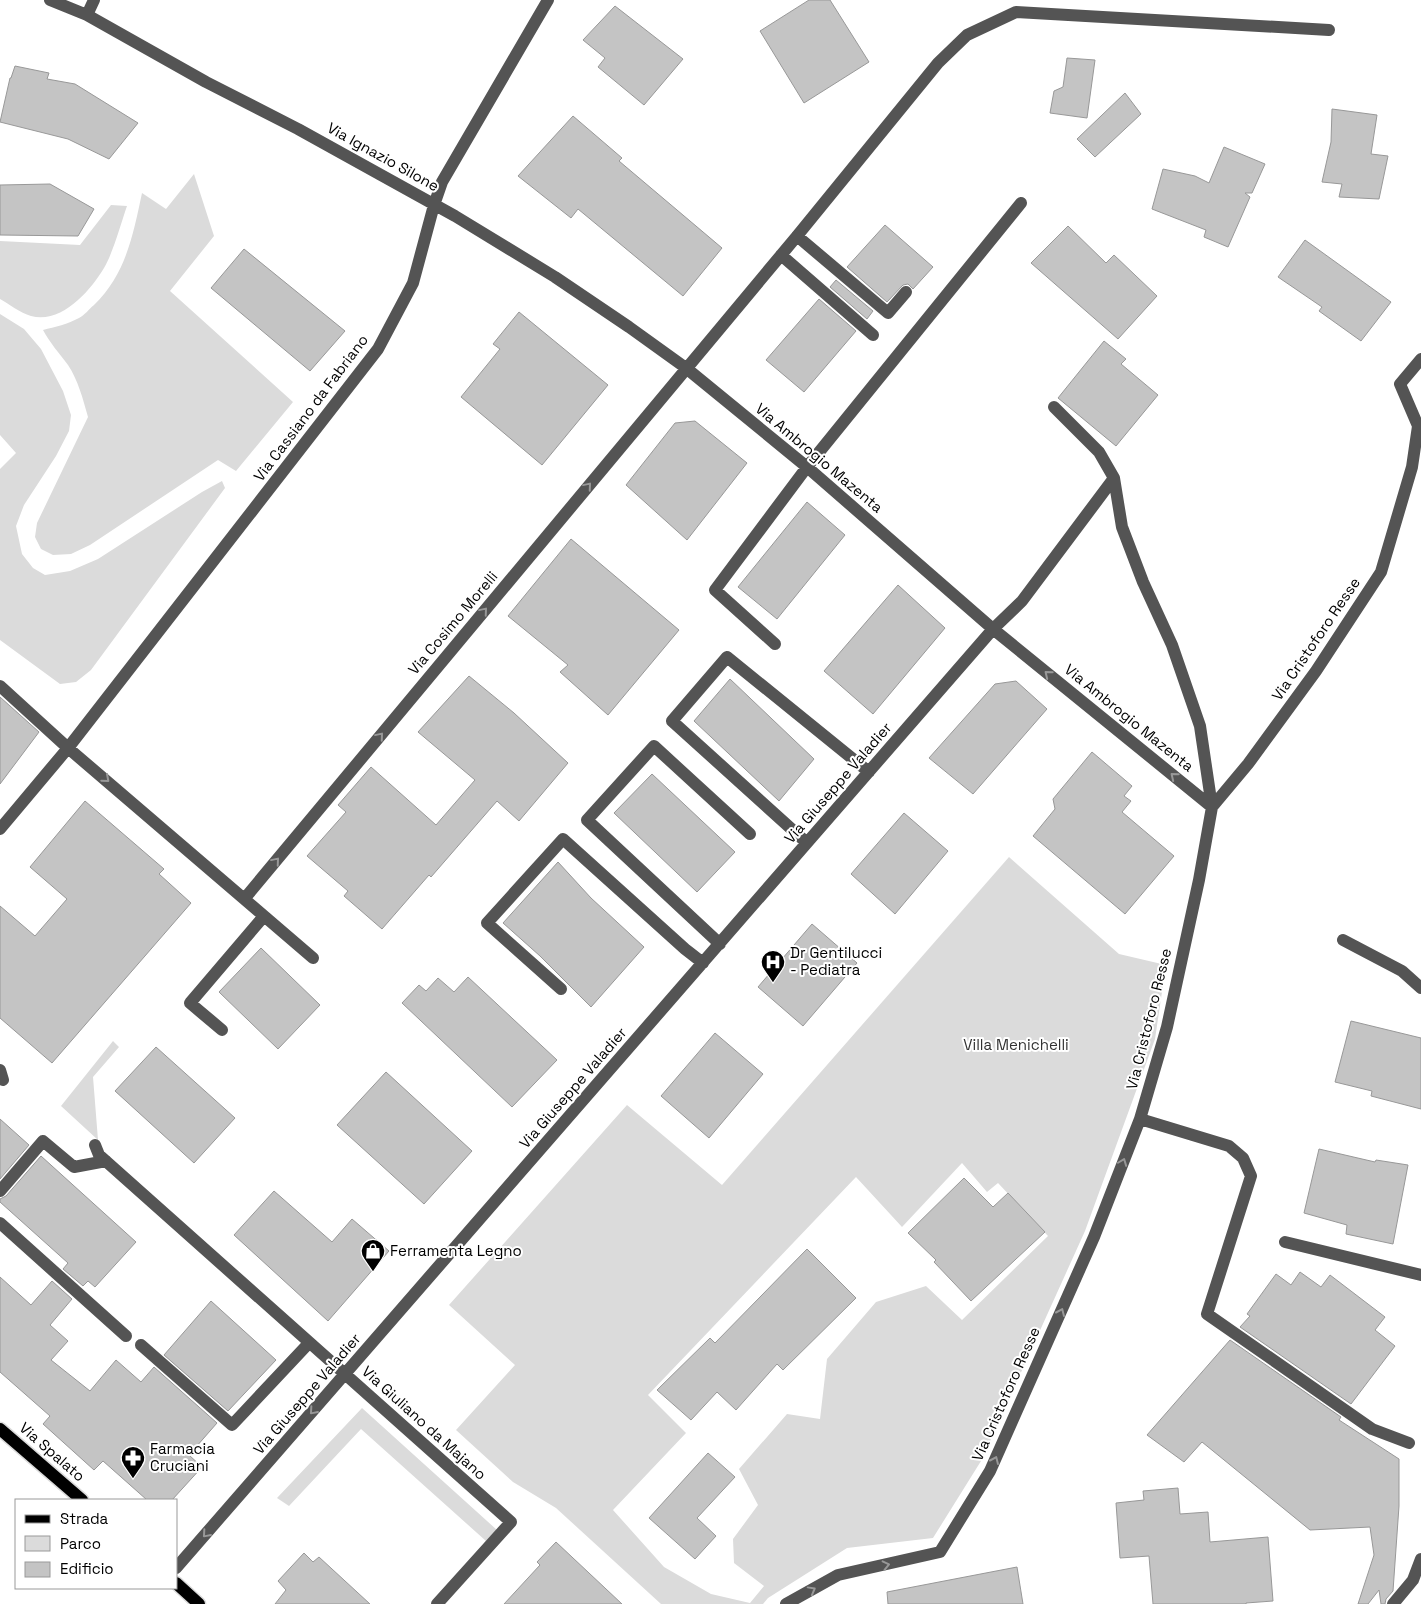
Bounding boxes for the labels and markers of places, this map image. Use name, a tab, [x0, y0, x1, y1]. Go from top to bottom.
place label: Dr Gentilucci - Pediatra	[790, 943, 882, 979]
hospital icon: Dr Gentilucci - Pediatra	[760, 949, 786, 983]
shop icon: Ferramenta Legno	[360, 1238, 386, 1272]
place label: Ferramenta Legno	[390, 1241, 522, 1260]
place label: Farmacia Cruciani	[150, 1439, 215, 1475]
pharmacy icon: Farmacia Cruciani	[120, 1445, 146, 1479]

